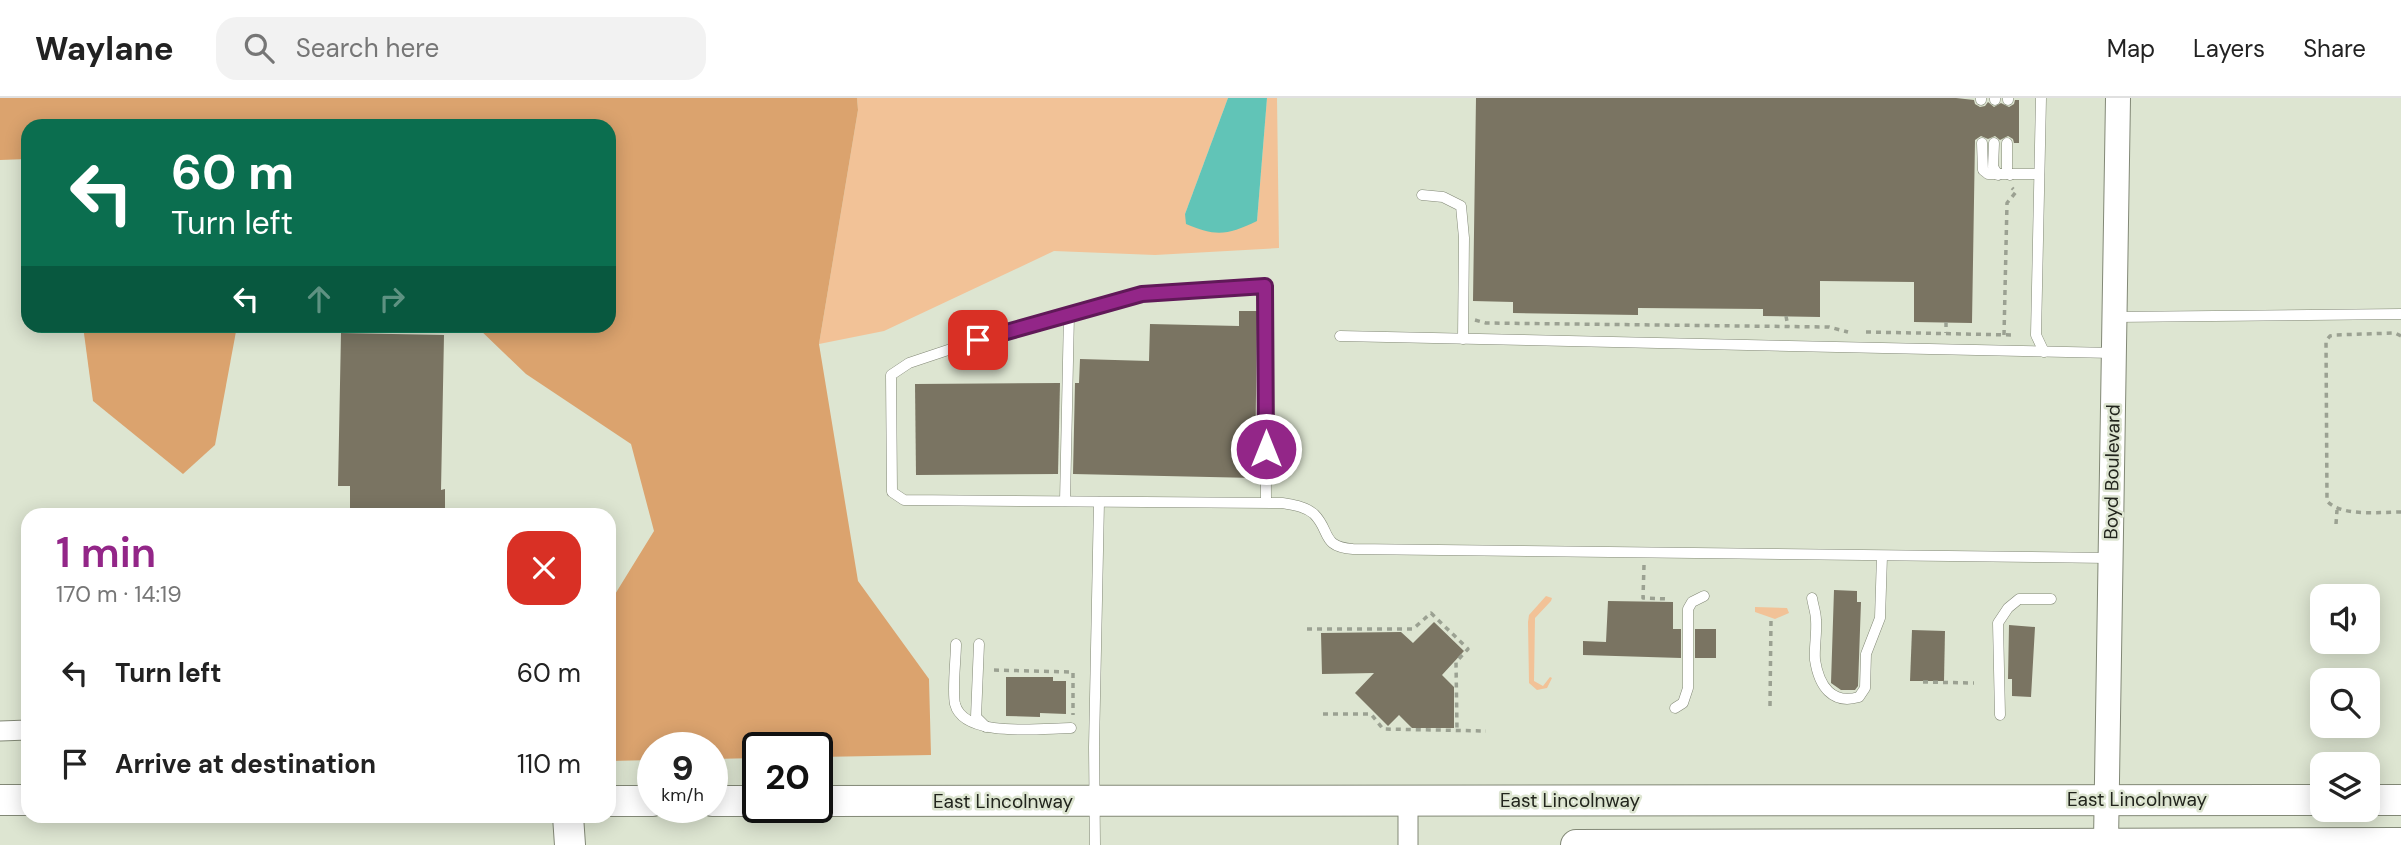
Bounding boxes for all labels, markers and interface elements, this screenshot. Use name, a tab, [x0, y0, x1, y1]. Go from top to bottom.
search box	[216, 17, 706, 80]
text: Waylane	[35, 27, 174, 70]
icon: search	[240, 29, 278, 67]
text: Search here	[296, 31, 439, 65]
text: Map	[2107, 33, 2155, 64]
text: Layers	[2193, 33, 2265, 64]
text: Share	[2303, 33, 2366, 64]
text: 60 m	[171, 140, 294, 204]
icon: left	[56, 147, 147, 238]
text: Turn left	[171, 202, 293, 244]
icon: left	[227, 280, 265, 318]
icon: ahead	[300, 280, 338, 318]
icon: right	[373, 280, 411, 318]
pin	[948, 310, 1008, 370]
icon: arrive	[959, 321, 997, 359]
street label: Boyd Boulevard	[2098, 404, 2126, 540]
position arrow	[1229, 412, 1303, 486]
text: 1 min	[56, 525, 156, 580]
button: close	[507, 531, 581, 605]
text: 170 m · 14:19	[56, 579, 182, 609]
map controls	[2310, 584, 2380, 822]
button: sound	[2310, 584, 2380, 654]
icon: left	[56, 654, 94, 692]
text: Turn left	[115, 656, 222, 690]
text: 60 m	[517, 656, 581, 690]
button: search	[2310, 668, 2380, 738]
speed limit sign: 20	[742, 732, 833, 823]
icon: arrive	[56, 745, 94, 783]
text: 9	[671, 745, 694, 791]
text: Arrive at destination	[115, 747, 376, 781]
text: 110 m	[517, 747, 581, 781]
button: layers	[2310, 752, 2380, 822]
text: km/h	[661, 783, 704, 807]
street label: East Lincolnway	[2067, 787, 2208, 812]
street label: East Lincolnway	[1500, 788, 1641, 813]
street label: East Lincolnway	[933, 789, 1074, 814]

